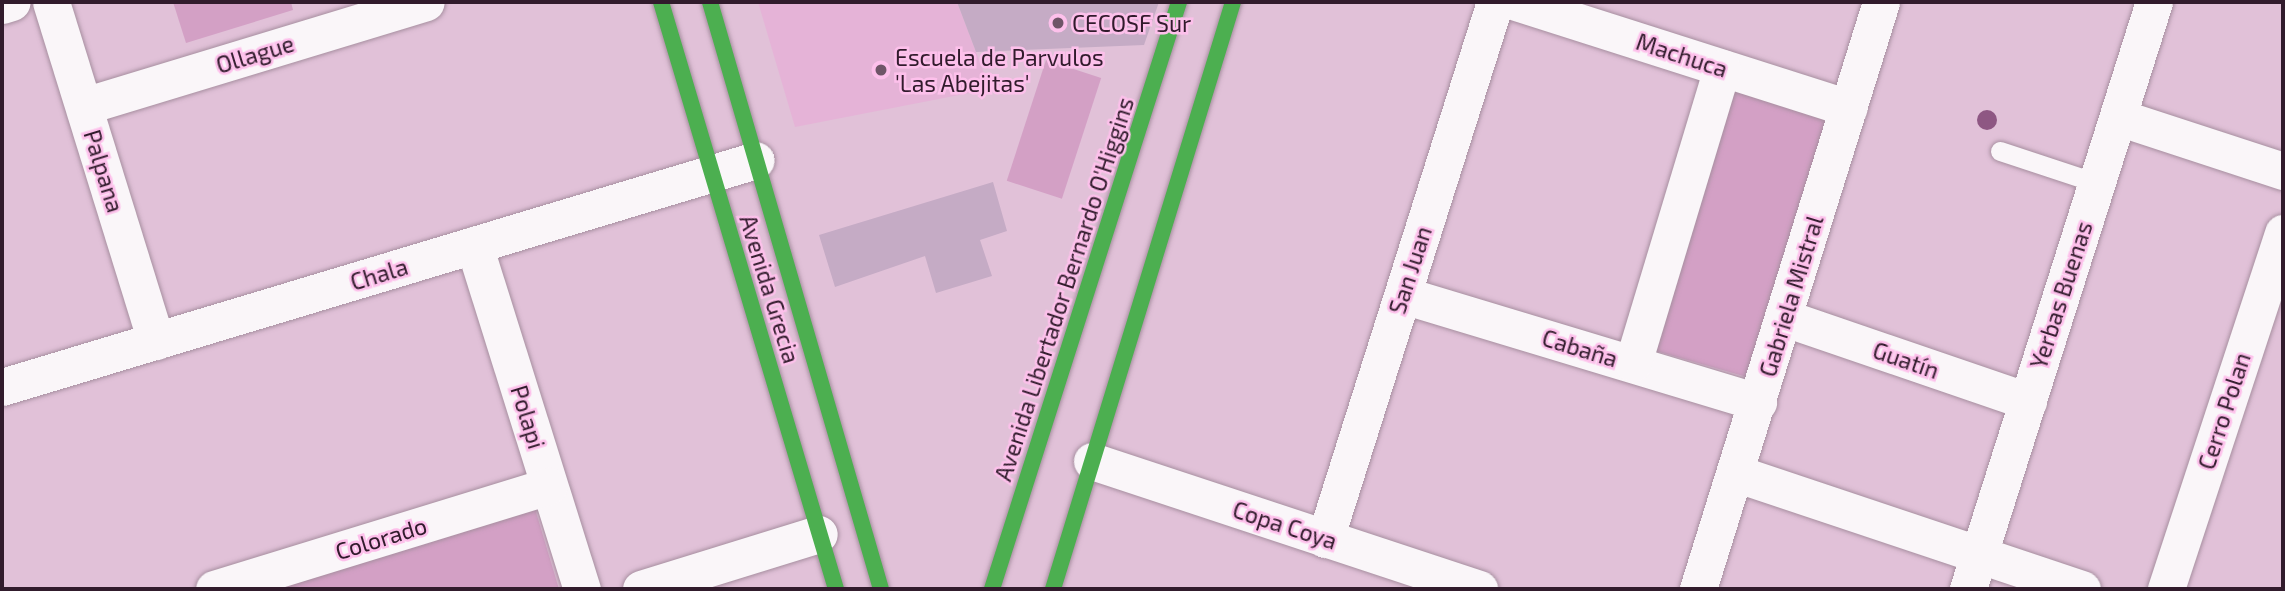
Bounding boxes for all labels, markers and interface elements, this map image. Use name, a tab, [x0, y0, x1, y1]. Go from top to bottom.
place label: CECOSF Sur	[1072, 9, 1192, 37]
marker: CECOSF Sur	[1050, 15, 1066, 31]
street label: Machuca	[1633, 27, 1731, 83]
street label: Ollague	[213, 29, 297, 79]
place label: Escuela de Parvulos 'Las Abejitas'	[895, 43, 1104, 97]
marker: Escuela de Parvulos 'Las Abejitas'	[873, 62, 889, 78]
street label: Avenida Libertador Bernardo O'Higgins	[989, 93, 1139, 485]
street label: Palpana	[78, 126, 130, 216]
street label: Avenida Grecia	[734, 212, 806, 366]
street label: Gabriela Mistral	[1753, 212, 1829, 380]
street label: Yerbas Buenas	[2024, 218, 2098, 372]
street label: San Juan	[1383, 222, 1437, 318]
street label: Chala	[347, 252, 411, 296]
street label: Cabaña	[1539, 323, 1621, 373]
street label: Guatín	[1869, 336, 1943, 384]
street label: Cerro Polan	[2192, 349, 2256, 473]
street label: Polapi	[505, 382, 551, 452]
street label: Copa Coya	[1229, 495, 1341, 555]
street label: Colorado	[332, 511, 430, 565]

